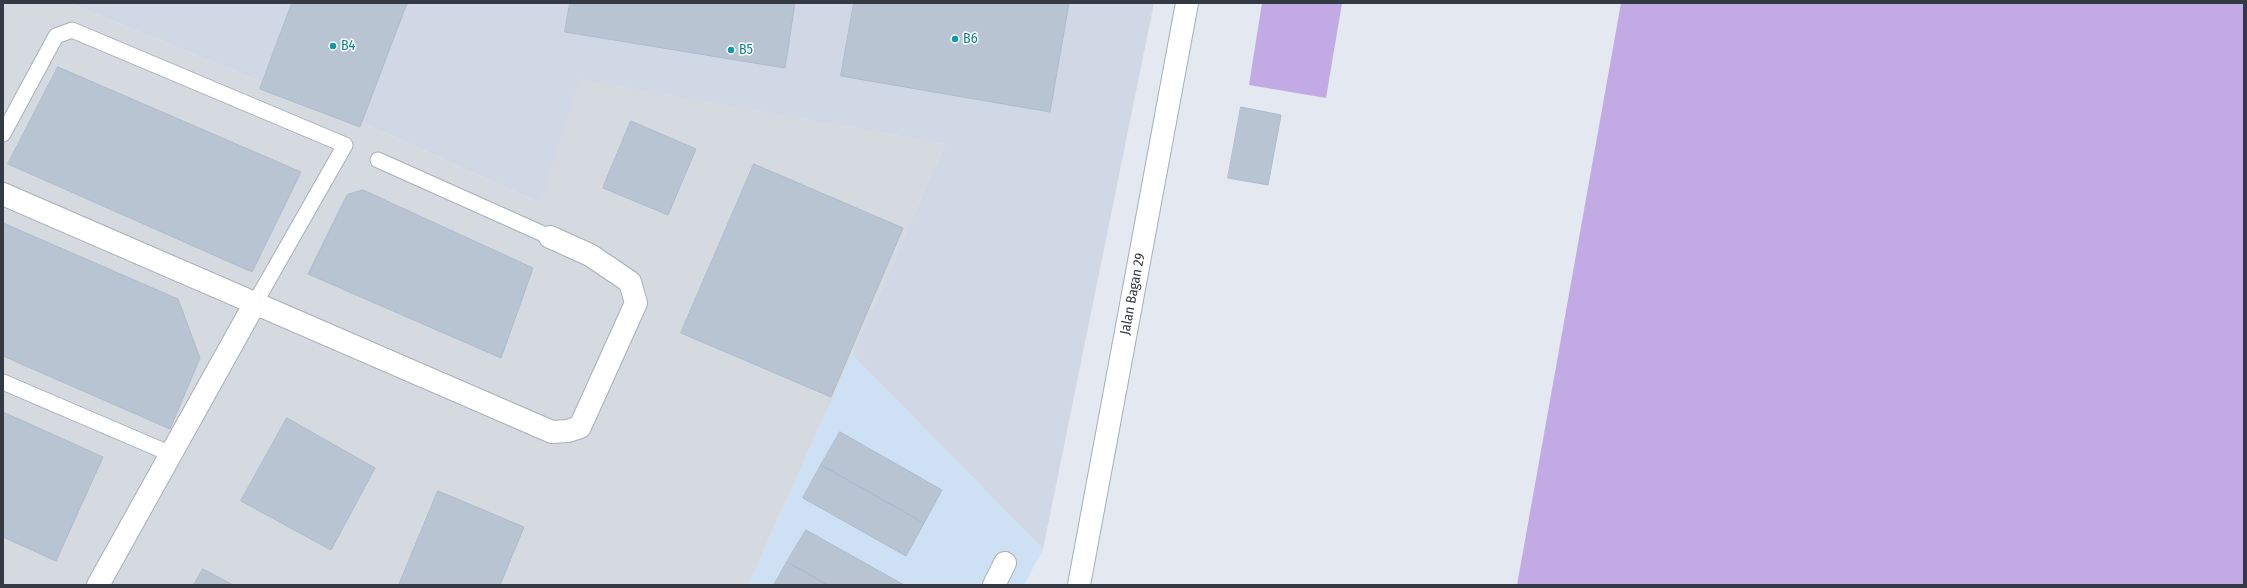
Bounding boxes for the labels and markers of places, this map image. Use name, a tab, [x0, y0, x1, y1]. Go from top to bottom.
place label: B6	[963, 31, 978, 47]
marker: B6	[950, 34, 960, 44]
place label: B4	[341, 38, 355, 54]
marker: B4	[328, 41, 338, 51]
place label: B5	[739, 42, 753, 58]
marker: B5	[726, 45, 736, 55]

